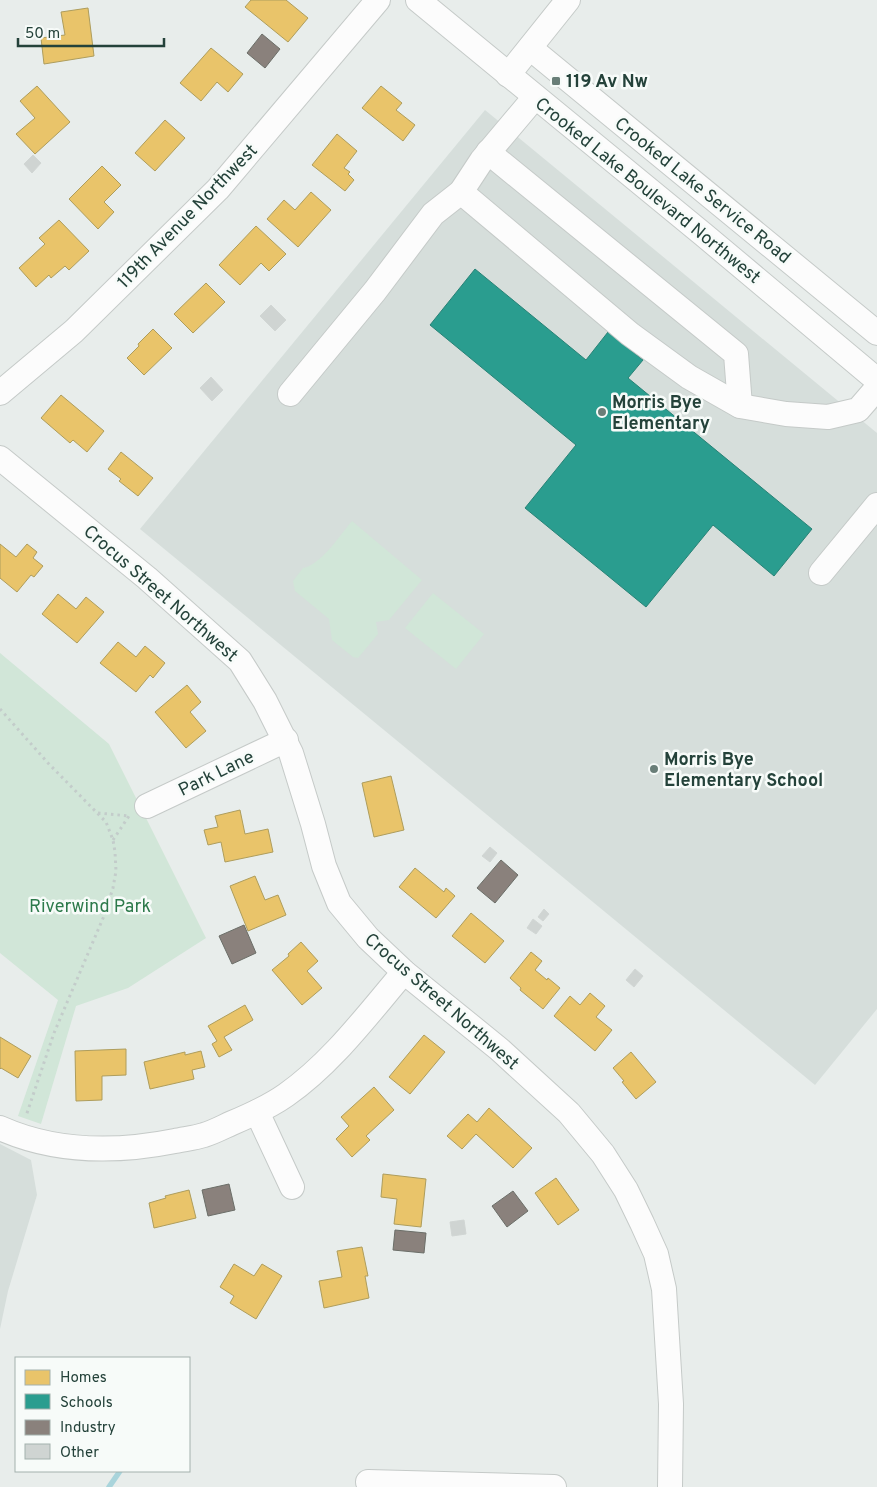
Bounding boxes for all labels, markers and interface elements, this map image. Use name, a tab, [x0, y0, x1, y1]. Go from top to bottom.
scale bar	[18, 15, 164, 47]
text: 50 m	[25, 25, 60, 44]
place label: 119 Av Nw	[566, 71, 648, 94]
marker: 119 Av Nw	[550, 75, 562, 87]
street label: Crooked Lake Boulevard Northwest	[530, 93, 765, 289]
street label: Crooked Lake Service Road	[609, 113, 795, 269]
street label: 119th Avenue Northwest	[113, 140, 263, 294]
place label: Morris Bye Elementary	[612, 392, 710, 436]
marker: Morris Bye Elementary	[596, 406, 608, 418]
street label: Crocus Street Northwest	[78, 521, 242, 668]
street label: Park Lane	[175, 746, 258, 802]
place label: Morris Bye Elementary School	[664, 749, 823, 793]
marker: Morris Bye Elementary School	[648, 763, 660, 775]
park label: Riverwind Park	[29, 896, 151, 919]
street label: Crocus Street Northwest	[359, 929, 523, 1076]
legend	[15, 1357, 190, 1472]
text: Homes	[60, 1369, 107, 1388]
text: Schools	[60, 1394, 113, 1413]
text: Industry	[60, 1419, 116, 1438]
text: Other	[60, 1444, 99, 1463]

